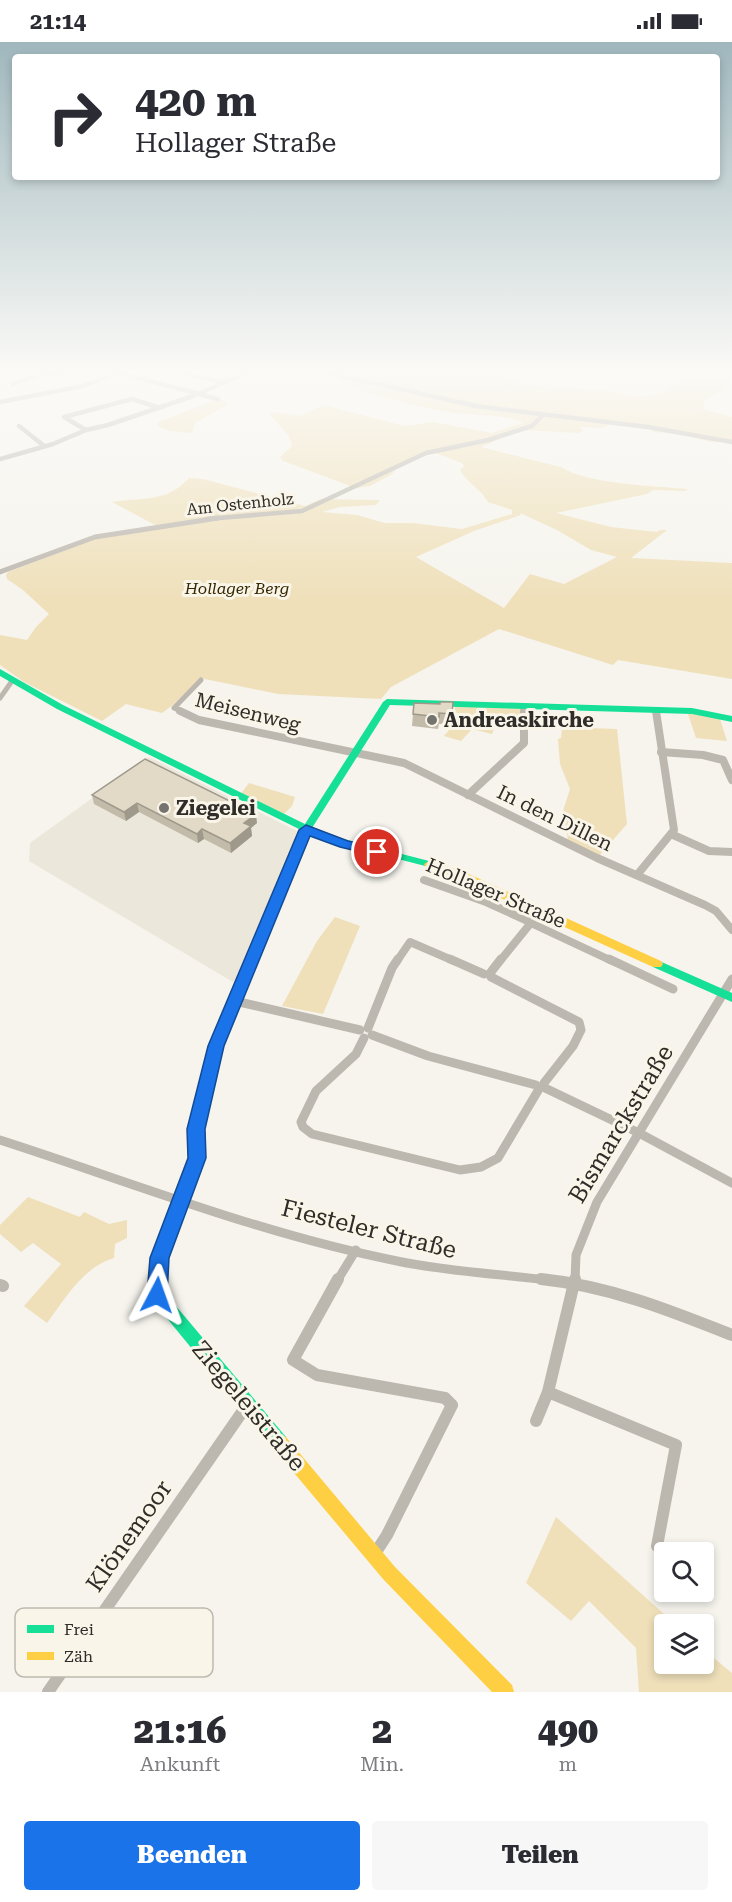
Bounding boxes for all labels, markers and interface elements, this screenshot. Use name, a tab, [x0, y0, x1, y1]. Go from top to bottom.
text: 21:14	[30, 9, 86, 34]
text: 420 m	[135, 77, 257, 126]
icon: right	[36, 78, 114, 156]
text: Hollager Straße	[135, 127, 336, 159]
street label: Am Ostenholz	[186, 489, 295, 519]
park label: Hollager Berg	[184, 579, 289, 598]
street label: Meisenweg	[193, 687, 304, 737]
place label: Andreaskirche	[444, 708, 594, 732]
marker: Andreaskirche	[425, 713, 439, 727]
street label: In den Dillen	[493, 780, 617, 856]
place label: Ziegelei	[176, 796, 256, 820]
marker: Ziegelei	[157, 801, 171, 815]
pin	[351, 826, 402, 877]
icon: arrive	[360, 835, 393, 868]
street label: Hollager Straße	[423, 853, 569, 933]
street label: Bismarckstraße	[563, 1040, 679, 1208]
street label: Fiesteler Straße	[279, 1194, 459, 1264]
position arrow	[125, 1263, 189, 1327]
street label: Ziegeleistraße	[186, 1335, 312, 1477]
street label: Klönemoor	[80, 1475, 178, 1597]
map controls	[654, 1542, 714, 1674]
button: search	[654, 1542, 714, 1602]
legend	[15, 1608, 213, 1677]
button: layers	[654, 1614, 714, 1674]
text: Frei	[64, 1620, 94, 1639]
text: Zäh	[64, 1647, 93, 1666]
text: 21:16	[134, 1710, 226, 1752]
text: 2	[372, 1710, 392, 1752]
text: 490	[538, 1710, 598, 1752]
text: Ankunft	[140, 1752, 220, 1776]
text: Min.	[360, 1752, 404, 1776]
text: m	[559, 1752, 577, 1776]
button: Beenden	[24, 1821, 360, 1890]
button: Teilen	[372, 1821, 708, 1890]

